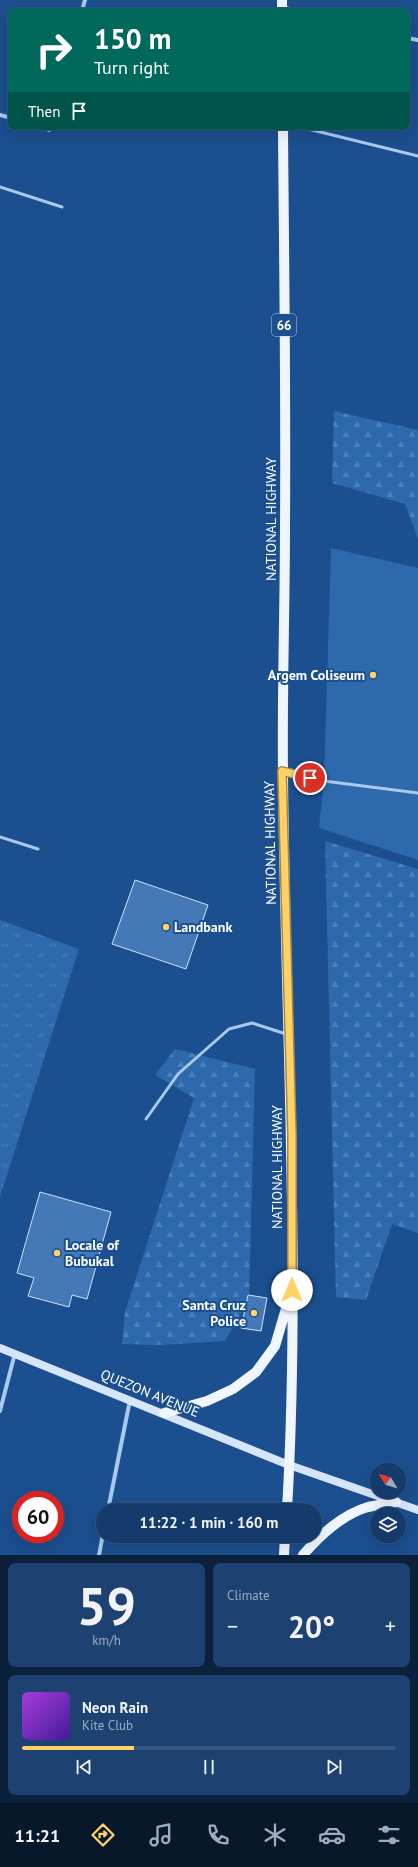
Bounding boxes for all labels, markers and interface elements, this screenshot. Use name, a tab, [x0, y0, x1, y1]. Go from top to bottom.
text: 150 m	[94, 20, 171, 57]
icon: right	[28, 24, 80, 76]
text: Turn right	[94, 56, 169, 79]
icon: arrive	[68, 100, 90, 122]
text: Then	[28, 102, 60, 121]
road number: 66	[272, 314, 296, 336]
street label: NATIONAL HIGHWAY	[262, 457, 280, 581]
place label: Argem Coliseum	[268, 666, 365, 684]
marker: Argem Coliseum	[368, 670, 378, 680]
pin	[293, 761, 327, 795]
icon: arrive	[299, 767, 321, 789]
street label: NATIONAL HIGHWAY	[260, 781, 280, 905]
place label: Landbank	[174, 918, 232, 936]
marker: Landbank	[161, 922, 171, 932]
street label: NATIONAL HIGHWAY	[268, 1105, 286, 1229]
place label: Locale of Bubukal	[65, 1236, 120, 1270]
marker: Locale of Bubukal	[52, 1248, 62, 1258]
position arrow	[271, 1269, 313, 1311]
place label: Santa Cruz Police	[182, 1296, 246, 1330]
marker: Santa Cruz Police	[249, 1308, 259, 1318]
street label: QUEZON AVENUE	[98, 1365, 202, 1421]
north arrow	[370, 1463, 406, 1499]
map controls	[370, 1463, 406, 1543]
speed limit sign: 60	[12, 1491, 64, 1543]
button: layers	[370, 1507, 406, 1543]
text: 11:22 · 1 min · 160 m	[140, 1513, 278, 1532]
text: 59	[77, 1572, 136, 1639]
text: Climate	[227, 1587, 270, 1604]
text: 20°	[288, 1607, 335, 1646]
text: −	[227, 1612, 238, 1640]
text: +	[385, 1612, 396, 1640]
text: km/h	[92, 1632, 121, 1649]
text: Neon Rain	[82, 1698, 148, 1717]
text: Kite Club	[82, 1717, 133, 1734]
icon: previous	[73, 1756, 95, 1778]
icon: pause	[198, 1756, 220, 1778]
icon: next	[323, 1756, 345, 1778]
icon: directions	[89, 1821, 117, 1849]
icon: music	[147, 1821, 175, 1849]
icon: phone	[204, 1821, 232, 1849]
icon: climate	[261, 1821, 289, 1849]
icon: car	[318, 1821, 346, 1849]
icon: filters	[375, 1821, 403, 1849]
text: 11:21	[15, 1824, 60, 1847]

